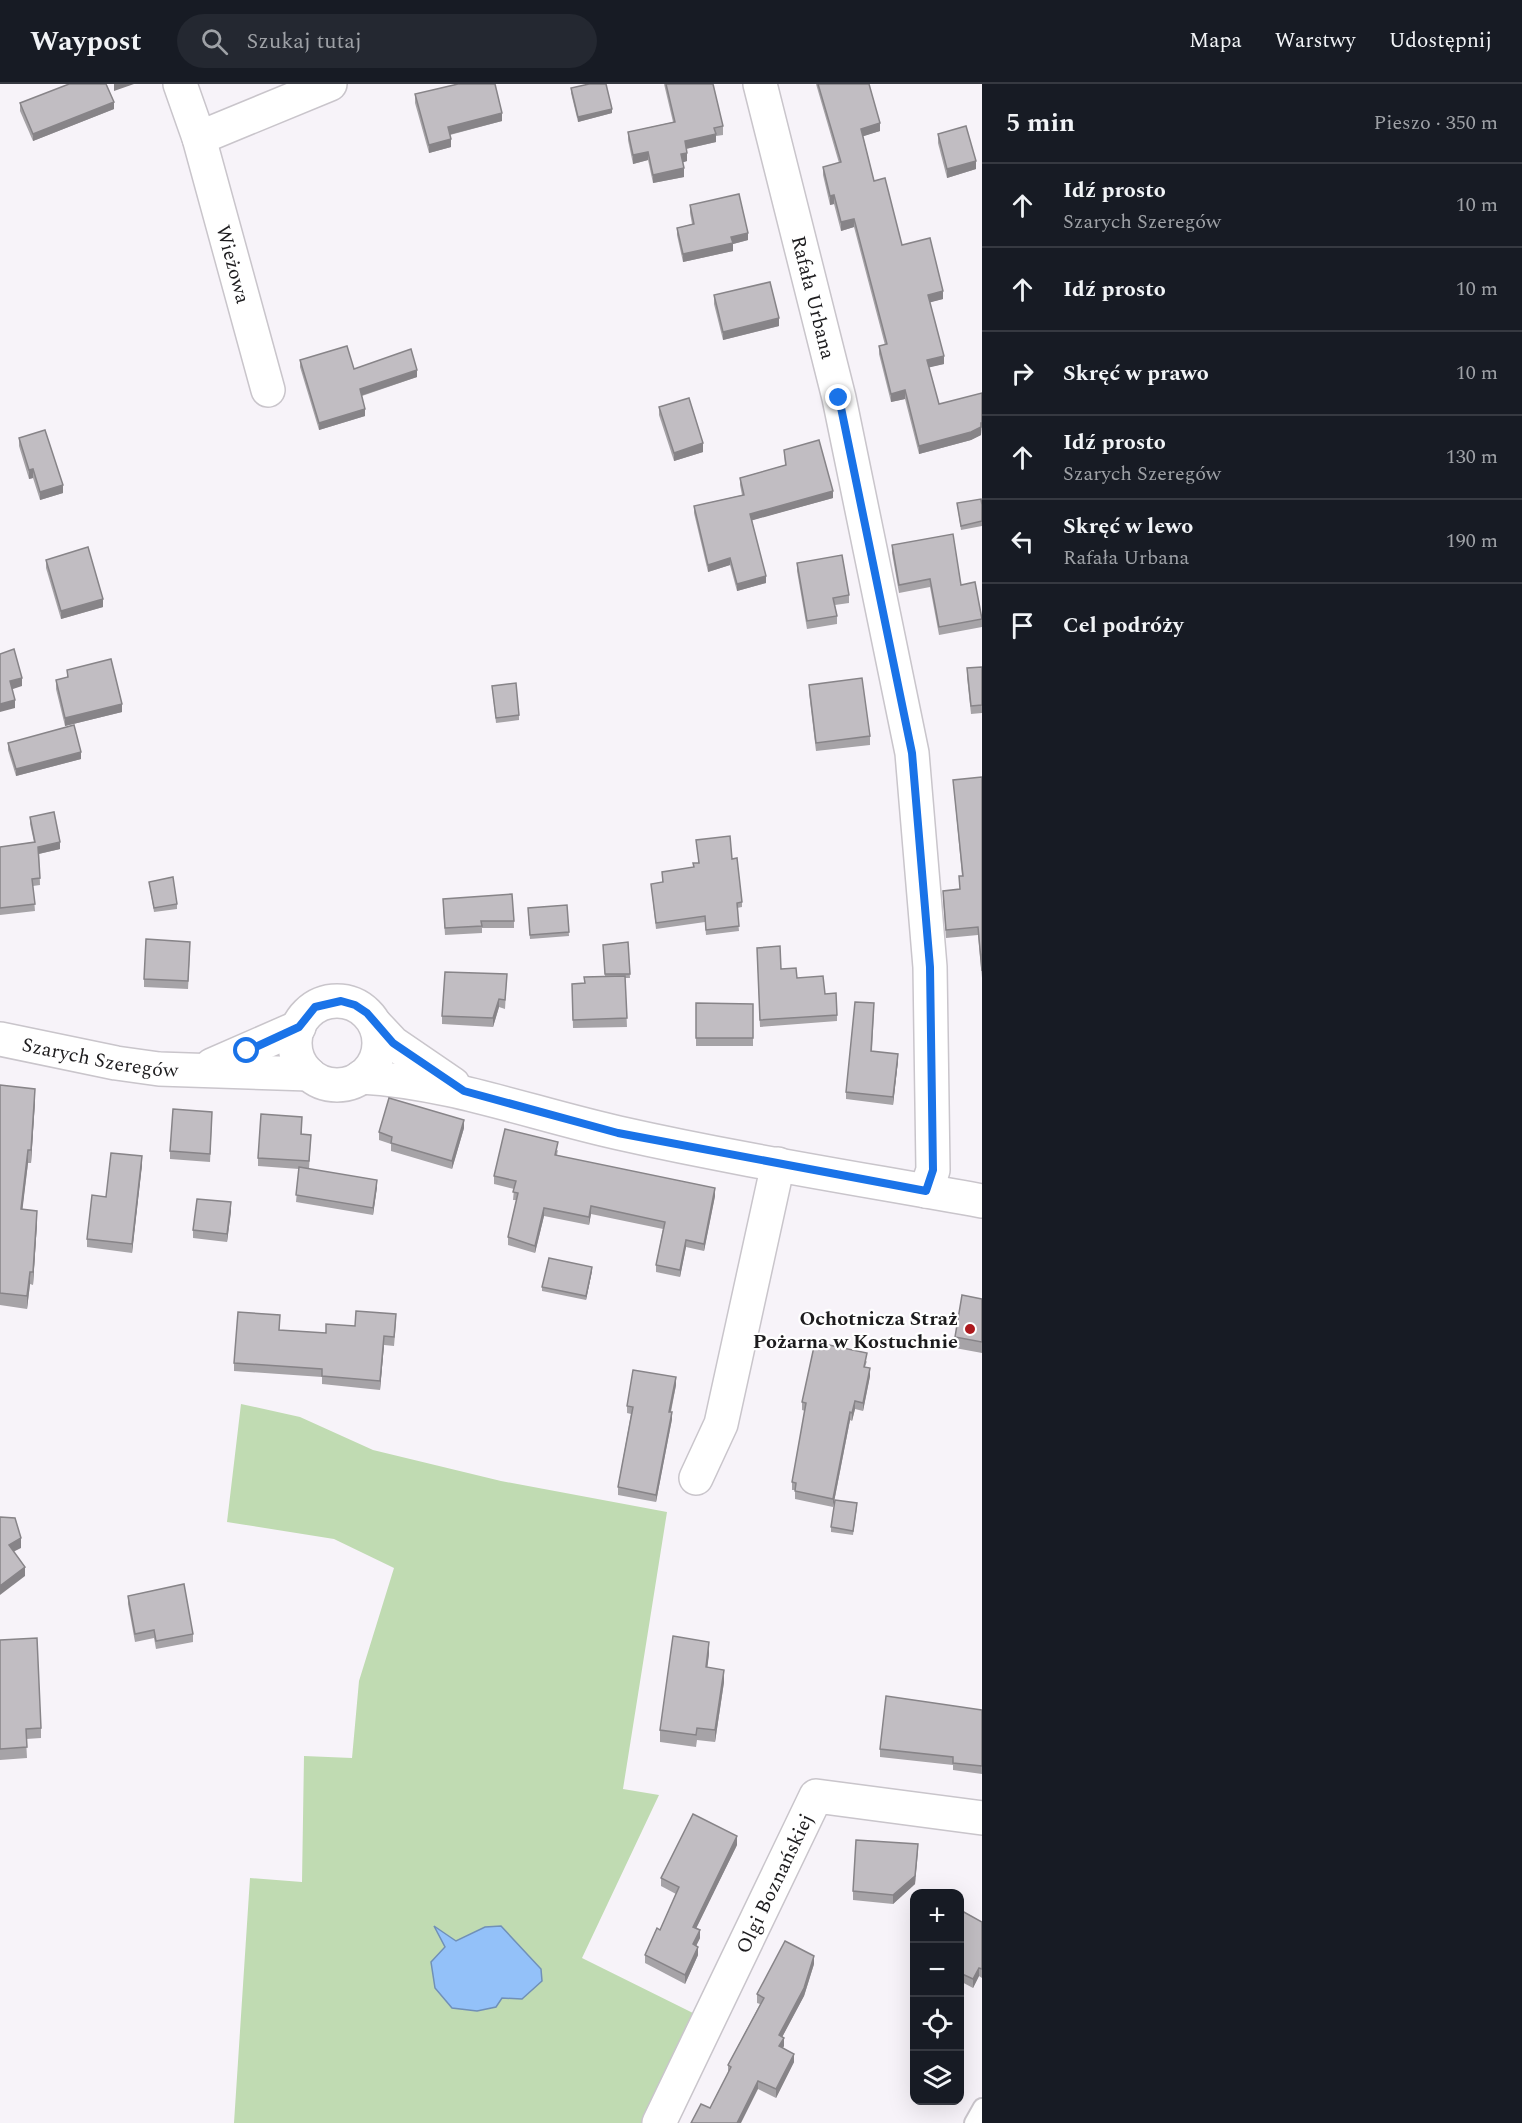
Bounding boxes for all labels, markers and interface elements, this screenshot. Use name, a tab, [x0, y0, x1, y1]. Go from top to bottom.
search box	[177, 14, 597, 68]
text: Waypost	[30, 20, 141, 63]
icon: search	[198, 25, 231, 58]
text: Szukaj tutaj	[246, 25, 362, 58]
text: Mapa	[1189, 25, 1242, 57]
text: Warstwy	[1275, 25, 1356, 57]
text: Udostępnij	[1389, 25, 1492, 57]
text: 5 min	[1006, 103, 1075, 143]
text: Pieszo · 350 m	[1373, 108, 1498, 138]
text: Idź prosto	[1063, 174, 1166, 207]
icon: ahead	[1006, 189, 1039, 222]
text: 10 m	[1456, 190, 1498, 220]
text: Szarych Szeregów	[1063, 207, 1221, 237]
street label: Wieżowa	[207, 222, 258, 307]
street label: Rafała Urbana	[783, 233, 843, 363]
icon: ahead	[1006, 273, 1039, 306]
text: Idź prosto	[1063, 273, 1166, 306]
text: 10 m	[1456, 274, 1498, 304]
icon: right	[1006, 357, 1039, 390]
text: Skręć w prawo	[1063, 357, 1209, 390]
text: 10 m	[1456, 358, 1498, 388]
route end	[825, 384, 851, 410]
text: Idź prosto	[1063, 426, 1166, 459]
icon: ahead	[1006, 441, 1039, 474]
text: 130 m	[1446, 442, 1498, 472]
text: Szarych Szeregów	[1063, 459, 1221, 489]
text: Skręć w lewo	[1063, 510, 1193, 543]
icon: left	[1006, 525, 1039, 558]
text: 190 m	[1446, 526, 1498, 556]
text: Rafała Urbana	[1063, 543, 1189, 573]
icon: arrive	[1006, 609, 1039, 642]
text: Cel podróży	[1063, 609, 1183, 642]
street label: Szarych Szeregów	[19, 1030, 180, 1086]
route start	[233, 1037, 259, 1063]
place label: Ochotnicza Straż Pożarna w Kostuchnie	[753, 1304, 958, 1357]
marker: Ochotnicza Straż Pożarna w Kostuchnie	[963, 1322, 977, 1336]
street label: Olgi Boznańskiej	[729, 1808, 822, 1959]
map controls	[910, 1889, 964, 2105]
button: +	[910, 1889, 964, 1943]
button: −	[910, 1943, 964, 1997]
button: locate	[910, 1997, 964, 2051]
button: layers	[910, 2051, 964, 2105]

